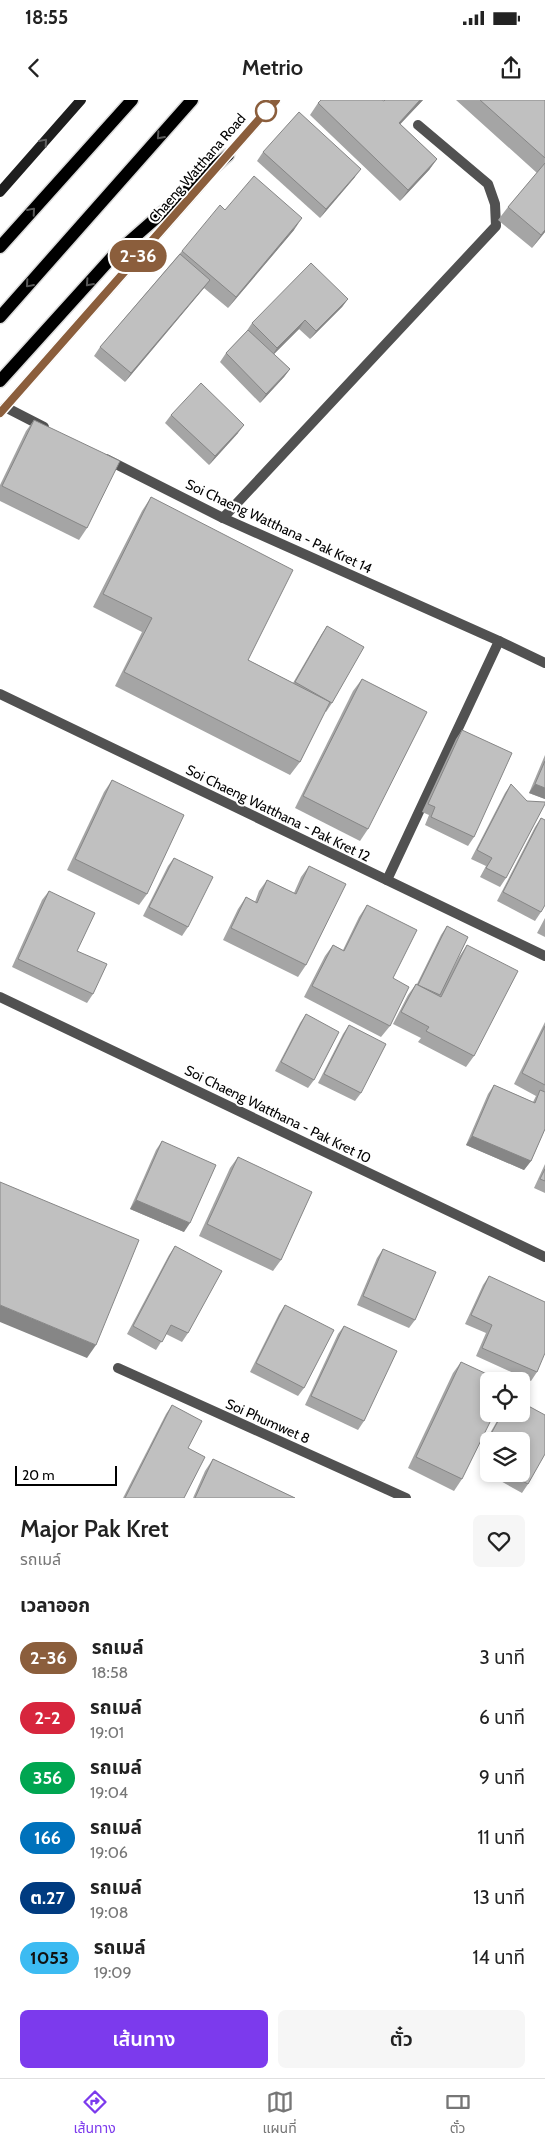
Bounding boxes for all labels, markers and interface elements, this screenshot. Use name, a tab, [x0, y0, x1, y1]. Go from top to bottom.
text: 18:55	[25, 6, 68, 29]
icon: back	[20, 54, 48, 82]
text: Metrio	[242, 54, 303, 81]
icon: share	[497, 54, 525, 82]
unlabelled marker	[255, 100, 277, 122]
street label: Chaeng Watthana Road	[145, 110, 249, 226]
one-way arrow	[156, 131, 165, 140]
one-way arrow	[38, 139, 47, 148]
one-way arrow	[27, 207, 36, 216]
line badge: 2-36	[103, 240, 173, 272]
text: 2-36	[120, 245, 156, 267]
one-way arrow	[86, 277, 95, 286]
one-way arrow	[25, 279, 34, 288]
street label: Soi Chaeng Watthana - Pak Kret 14	[183, 475, 375, 577]
street label: Soi Chaeng Watthana - Pak Kret 12	[183, 760, 373, 866]
street label: Soi Chaeng Watthana - Pak Kret 10	[182, 1061, 374, 1167]
map controls	[480, 1372, 530, 1482]
button: locate	[480, 1372, 530, 1422]
street label: Soi Phumwet 8	[223, 1394, 313, 1448]
button: layers	[480, 1432, 530, 1482]
scale bar	[15, 1463, 118, 1486]
text: 20 m	[22, 1466, 55, 1484]
text: Major Pak Kret	[20, 1514, 169, 1543]
button: heart	[473, 1515, 525, 1567]
text: รถเมล์	[20, 1550, 61, 1569]
text: เวลาออก	[20, 1594, 90, 1617]
text: รถเมล์	[92, 1636, 144, 1659]
text: 3 นาที	[480, 1646, 525, 1669]
text: 2-36	[30, 1647, 67, 1669]
text: 18:58	[92, 1663, 128, 1682]
text: รถเมล์	[90, 1696, 142, 1719]
text: 6 นาที	[479, 1706, 525, 1729]
text: 2-2	[34, 1707, 61, 1729]
text: 19:01	[90, 1723, 124, 1742]
text: รถเมล์	[90, 1756, 142, 1779]
text: 9 นาที	[479, 1766, 525, 1789]
text: 356	[33, 1767, 62, 1789]
text: 19:04	[90, 1783, 128, 1802]
text: รถเมล์	[90, 1816, 142, 1839]
text: 11 นาที	[477, 1826, 525, 1849]
text: 166	[34, 1827, 61, 1849]
text: 19:06	[90, 1843, 128, 1862]
text: รถเมล์	[90, 1876, 142, 1899]
text: 13 นาที	[473, 1886, 525, 1909]
text: ต.27	[30, 1887, 65, 1909]
text: 19:08	[90, 1903, 129, 1922]
text: รถเมล์	[94, 1936, 146, 1959]
text: 14 นาที	[473, 1946, 525, 1969]
text: 1053	[30, 1947, 69, 1969]
text: 19:09	[94, 1963, 132, 1982]
button: เส้นทาง	[20, 2010, 268, 2068]
button: ตั๋ว	[278, 2010, 525, 2068]
tab: เส้นทาง	[73, 2088, 116, 2139]
tab: แผนที่	[263, 2088, 297, 2139]
tab: ตั๋ว	[444, 2088, 472, 2139]

